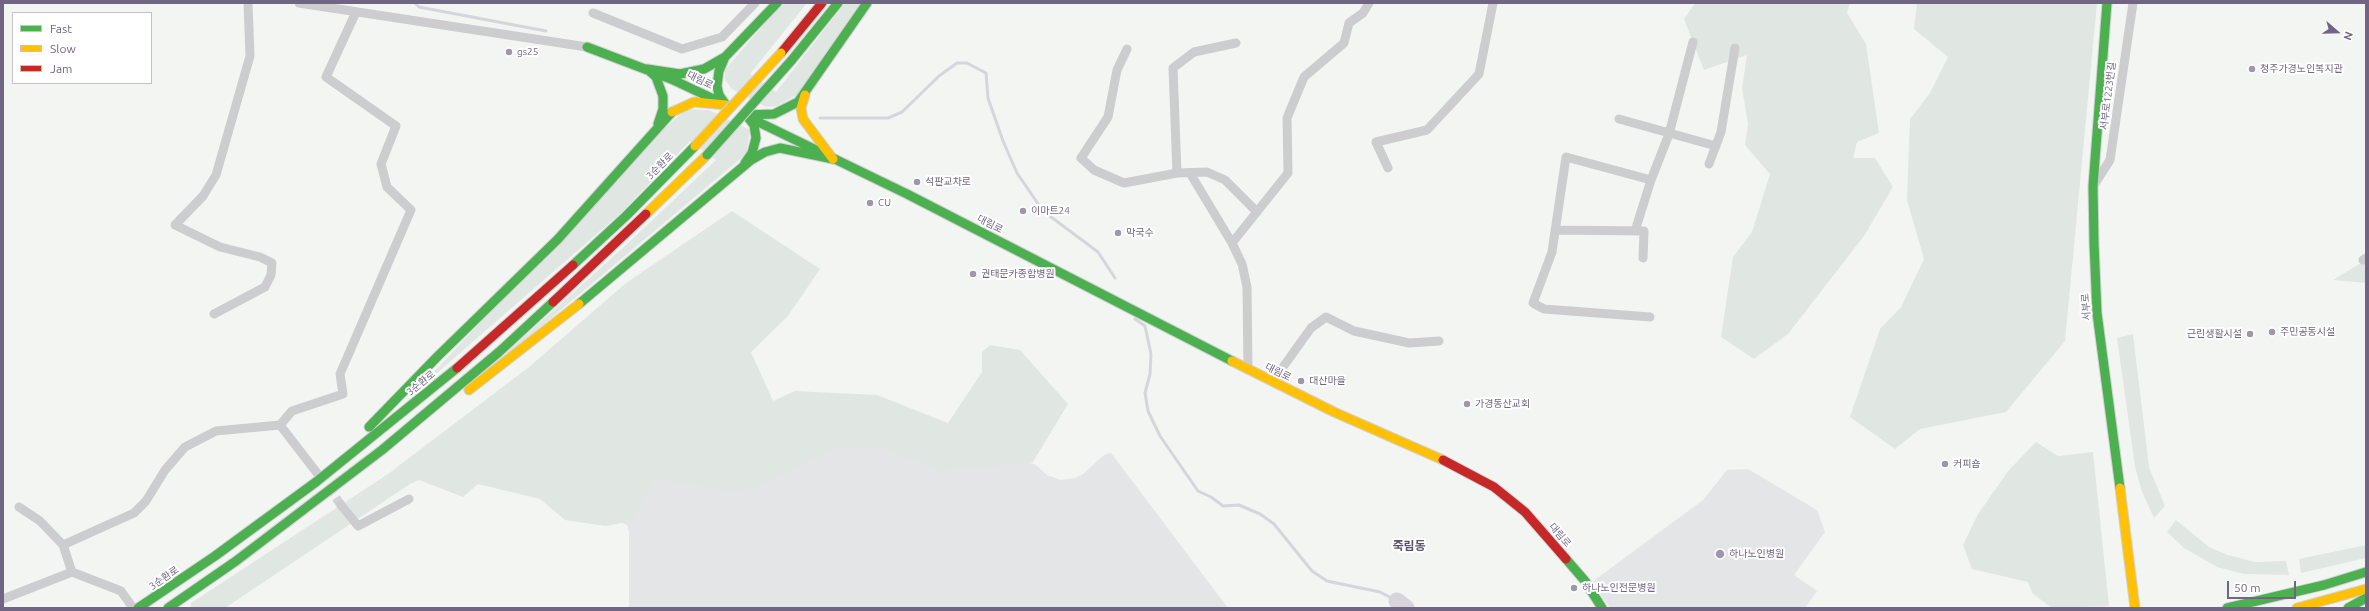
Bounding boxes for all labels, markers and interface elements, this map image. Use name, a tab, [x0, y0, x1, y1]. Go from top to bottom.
legend	[12, 12, 152, 84]
north arrow	[2317, 12, 2357, 52]
text: Fast	[50, 22, 72, 35]
text: N	[2341, 30, 2355, 42]
text: Slow	[50, 42, 76, 55]
place label: gs25	[517, 46, 538, 58]
marker: gs25	[504, 47, 514, 57]
street label: 서부로1223번길	[2098, 61, 2118, 131]
text: Jam	[50, 62, 72, 75]
place label: 청주가경노인복지관	[2260, 63, 2343, 75]
marker: 청주가경노인복지관	[2247, 64, 2257, 74]
street label: 대림로	[685, 69, 715, 91]
street label: 3순환로	[644, 150, 676, 182]
place label: 석판교차로	[925, 176, 971, 188]
marker: 석판교차로	[912, 177, 922, 187]
place label: CU	[878, 197, 891, 209]
marker: CU	[865, 198, 875, 208]
place label: 이마트24	[1031, 205, 1070, 217]
marker: 이마트24	[1018, 206, 1028, 216]
street label: 대림로	[975, 212, 1005, 236]
place label: 막국수	[1126, 227, 1154, 239]
marker: 막국수	[1113, 228, 1123, 238]
place label: 권태문카종합병원	[981, 268, 1055, 280]
marker: 권태문카종합병원	[968, 269, 978, 279]
street label: 서부로	[2079, 293, 2093, 321]
place label: 주민공동시설	[2280, 326, 2335, 338]
marker: 주민공동시설	[2267, 327, 2277, 337]
place label: 근린생활시설	[2187, 328, 2242, 340]
marker: 근린생활시설	[2245, 329, 2255, 339]
street label: 대림로	[1263, 361, 1293, 383]
street label: 3순환로	[404, 368, 438, 398]
place label: 대산마을	[1309, 375, 1346, 387]
marker: 대산마을	[1296, 376, 1306, 386]
place label: 가경동산교회	[1475, 398, 1530, 410]
marker: 가경동산교회	[1462, 399, 1472, 409]
place label: 커피숍	[1953, 458, 1981, 470]
marker: 커피숍	[1940, 459, 1950, 469]
street label: 대림로	[1546, 521, 1574, 549]
district label: 죽림동	[1392, 539, 1426, 553]
marker: 하나노인병원	[1714, 548, 1726, 560]
place label: 하나노인병원	[1729, 548, 1784, 560]
street label: 3순환로	[147, 564, 181, 592]
scale bar	[2229, 573, 2298, 599]
text: 50 m	[2234, 581, 2261, 594]
place label: 하나노인전문병원	[1582, 582, 1656, 594]
marker: 하나노인전문병원	[1569, 583, 1579, 593]

